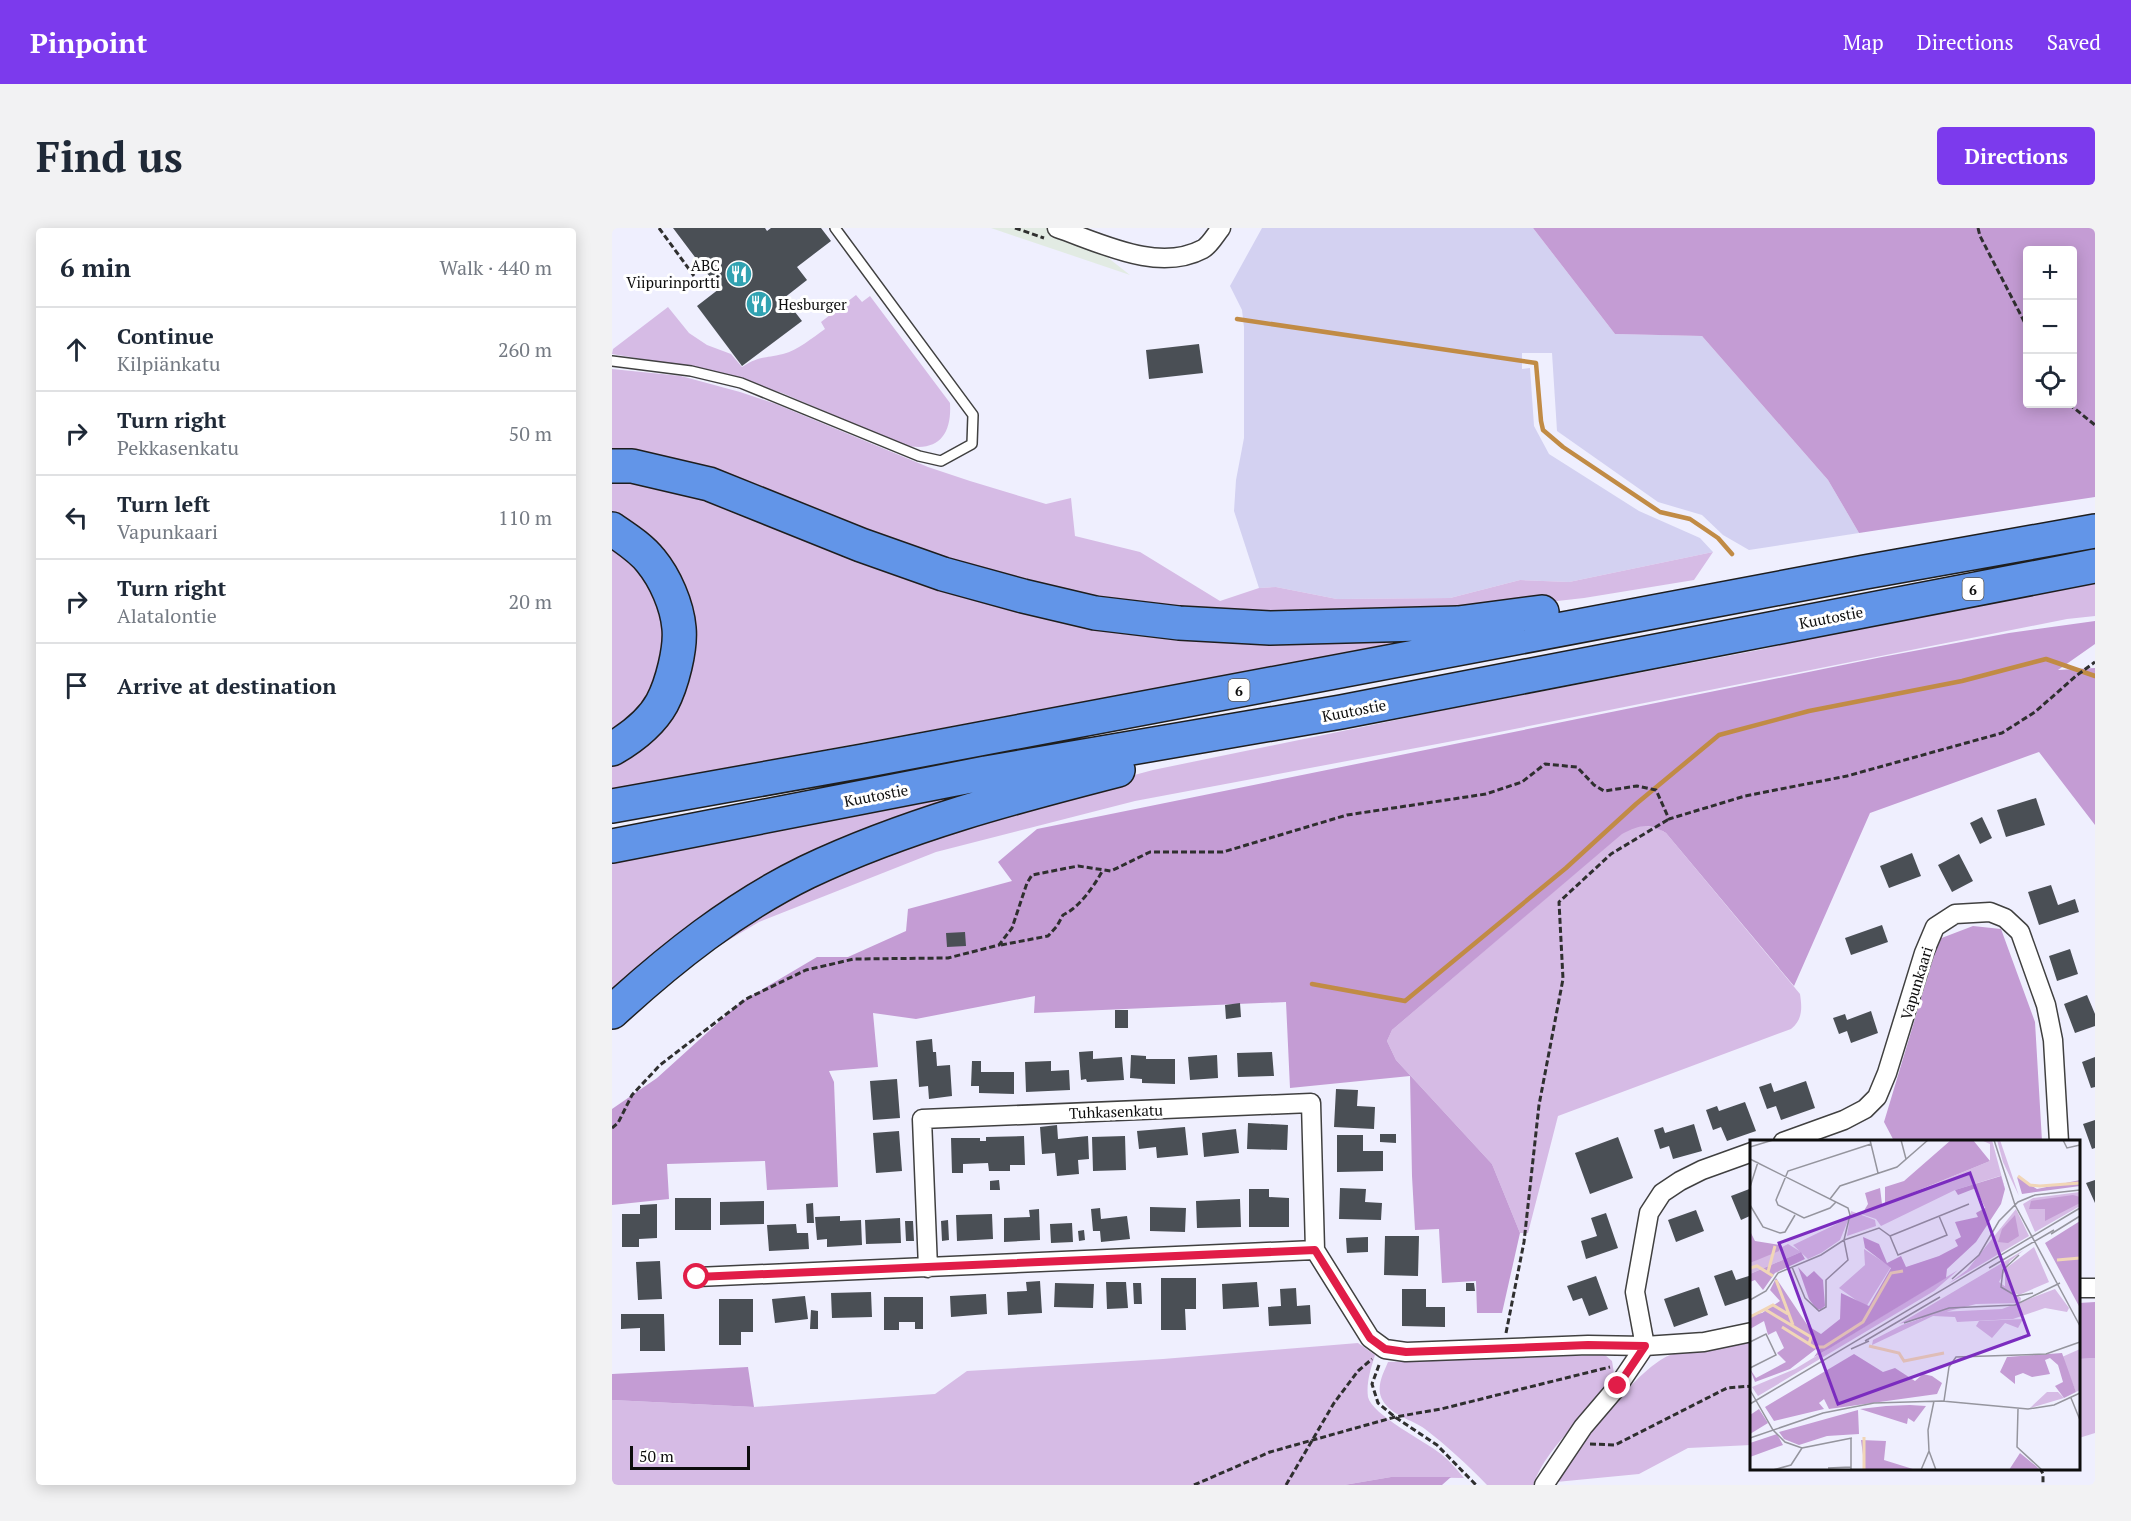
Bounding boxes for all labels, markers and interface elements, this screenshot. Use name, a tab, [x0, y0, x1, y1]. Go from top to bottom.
text: Pinpoint	[30, 24, 147, 61]
text: Map	[1843, 28, 1884, 56]
text: Directions	[1917, 28, 2014, 56]
text: Saved	[2047, 28, 2101, 56]
button: Directions	[1937, 127, 2095, 185]
text: Find us	[36, 128, 183, 184]
map controls	[2023, 246, 2077, 408]
button: +	[2023, 246, 2077, 300]
text: 6 min	[60, 250, 131, 284]
text: Walk · 440 m	[440, 254, 552, 281]
place label: ABC Viipurinportti	[626, 255, 720, 292]
restaurant icon: ABC Viipurinportti	[724, 259, 754, 289]
restaurant icon: Hesburger	[744, 289, 774, 319]
place label: Hesburger	[778, 294, 847, 314]
button: −	[2023, 300, 2077, 354]
text: Continue	[117, 321, 214, 350]
icon: ahead	[60, 333, 93, 366]
text: 260 m	[498, 336, 552, 363]
text: Kilpiänkatu	[117, 350, 221, 377]
button: locate	[2023, 354, 2077, 408]
text: Turn right	[117, 405, 226, 434]
icon: right	[60, 417, 93, 450]
text: 50 m	[509, 420, 552, 447]
text: Pekkasenkatu	[117, 434, 239, 461]
text: Turn left	[117, 489, 210, 518]
icon: left	[60, 501, 93, 534]
text: 110 m	[498, 504, 552, 531]
text: Vapunkaari	[117, 518, 218, 545]
text: Turn right	[117, 573, 226, 602]
road number: 6	[1962, 578, 1984, 600]
icon: right	[60, 585, 93, 618]
text: 20 m	[509, 588, 552, 615]
street label: Kuutostie	[1797, 601, 1865, 633]
text: Alatalontie	[117, 602, 217, 629]
icon: arrive	[60, 669, 93, 702]
text: Arrive at destination	[117, 671, 336, 700]
road number: 6	[1228, 679, 1250, 701]
street label: Kuutostie	[1320, 694, 1388, 726]
street label: Kuutostie	[842, 779, 910, 811]
street label: Vapunkaari	[1895, 944, 1937, 1022]
street label: Tuhkasenkatu	[1069, 1099, 1164, 1123]
inset map	[1750, 1140, 2080, 1470]
route start	[683, 1263, 709, 1289]
route end	[1604, 1372, 1630, 1398]
scale bar	[630, 1443, 750, 1470]
text: 50 m	[639, 1445, 674, 1467]

